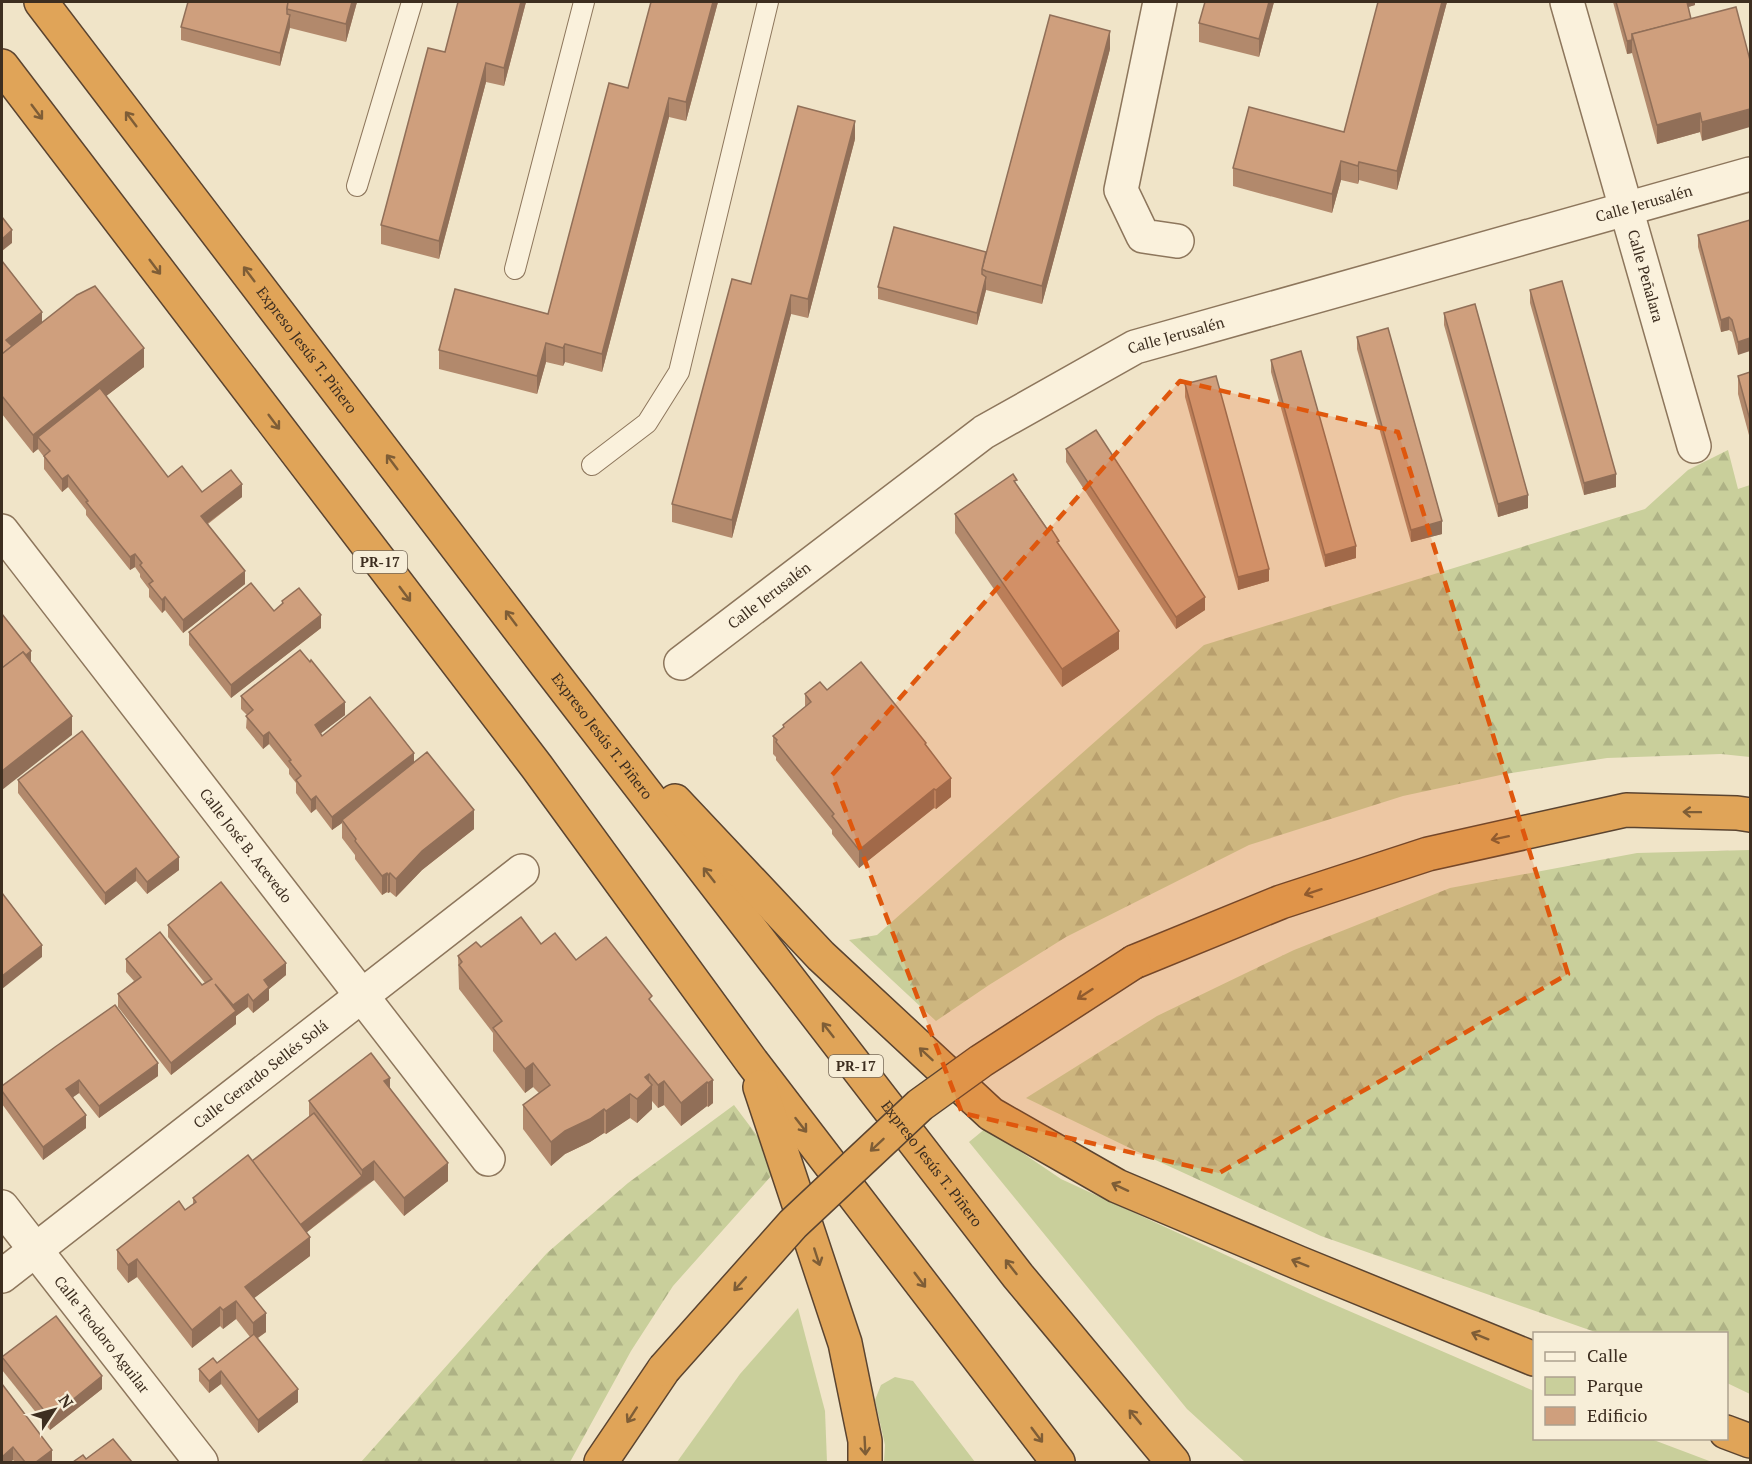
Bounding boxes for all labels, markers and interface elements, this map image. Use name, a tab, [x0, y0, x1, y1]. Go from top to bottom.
one-way arrow	[31, 104, 43, 120]
one-way arrow	[124, 111, 137, 127]
street label: Calle Jerusalén	[1593, 180, 1694, 226]
street label: Calle Peñalara	[1624, 227, 1669, 325]
one-way arrow	[149, 259, 162, 275]
one-way arrow	[242, 266, 255, 282]
street label: Expreso Jesús T. Piñero	[253, 282, 362, 417]
street label: Calle Jerusalén	[1123, 311, 1227, 358]
one-way arrow	[267, 414, 280, 430]
one-way arrow	[386, 455, 399, 471]
road number: PR-17	[353, 551, 407, 573]
street label: Calle Jerusalén	[723, 557, 814, 633]
one-way arrow	[398, 586, 411, 602]
one-way arrow	[504, 610, 517, 626]
street label: Expreso Jesús T. Piñero	[547, 668, 658, 803]
street label: Calle José B. Acevedo	[196, 784, 297, 907]
one-way arrow	[1683, 806, 1703, 817]
one-way arrow	[1491, 833, 1510, 844]
one-way arrow	[702, 868, 715, 884]
one-way arrow	[1304, 887, 1323, 898]
one-way arrow	[1077, 988, 1094, 1000]
street label: Calle Gerardo Sellés Solá	[189, 1015, 332, 1132]
one-way arrow	[822, 1022, 834, 1038]
one-way arrow	[919, 1047, 934, 1061]
road number: PR-17	[829, 1055, 883, 1077]
street label: Expreso Jesús T. Piñero	[877, 1096, 987, 1231]
one-way arrow	[794, 1117, 807, 1133]
one-way arrow	[869, 1138, 884, 1152]
one-way arrow	[1112, 1181, 1130, 1193]
one-way arrow	[813, 1247, 824, 1266]
one-way arrow	[1291, 1257, 1309, 1268]
one-way arrow	[1005, 1259, 1018, 1275]
street label: Calle Teodoro Aguilar	[50, 1271, 155, 1397]
one-way arrow	[913, 1271, 926, 1287]
one-way arrow	[733, 1275, 747, 1291]
one-way arrow	[1472, 1330, 1490, 1341]
legend	[1533, 1332, 1728, 1440]
text: Calle	[1587, 1343, 1628, 1367]
text: Parque	[1587, 1373, 1643, 1397]
north arrow	[24, 1380, 84, 1440]
text: N	[54, 1390, 79, 1413]
text: Edificio	[1587, 1403, 1647, 1427]
one-way arrow	[626, 1406, 638, 1423]
one-way arrow	[1129, 1410, 1142, 1426]
one-way arrow	[1031, 1427, 1044, 1443]
one-way arrow	[859, 1435, 870, 1455]

